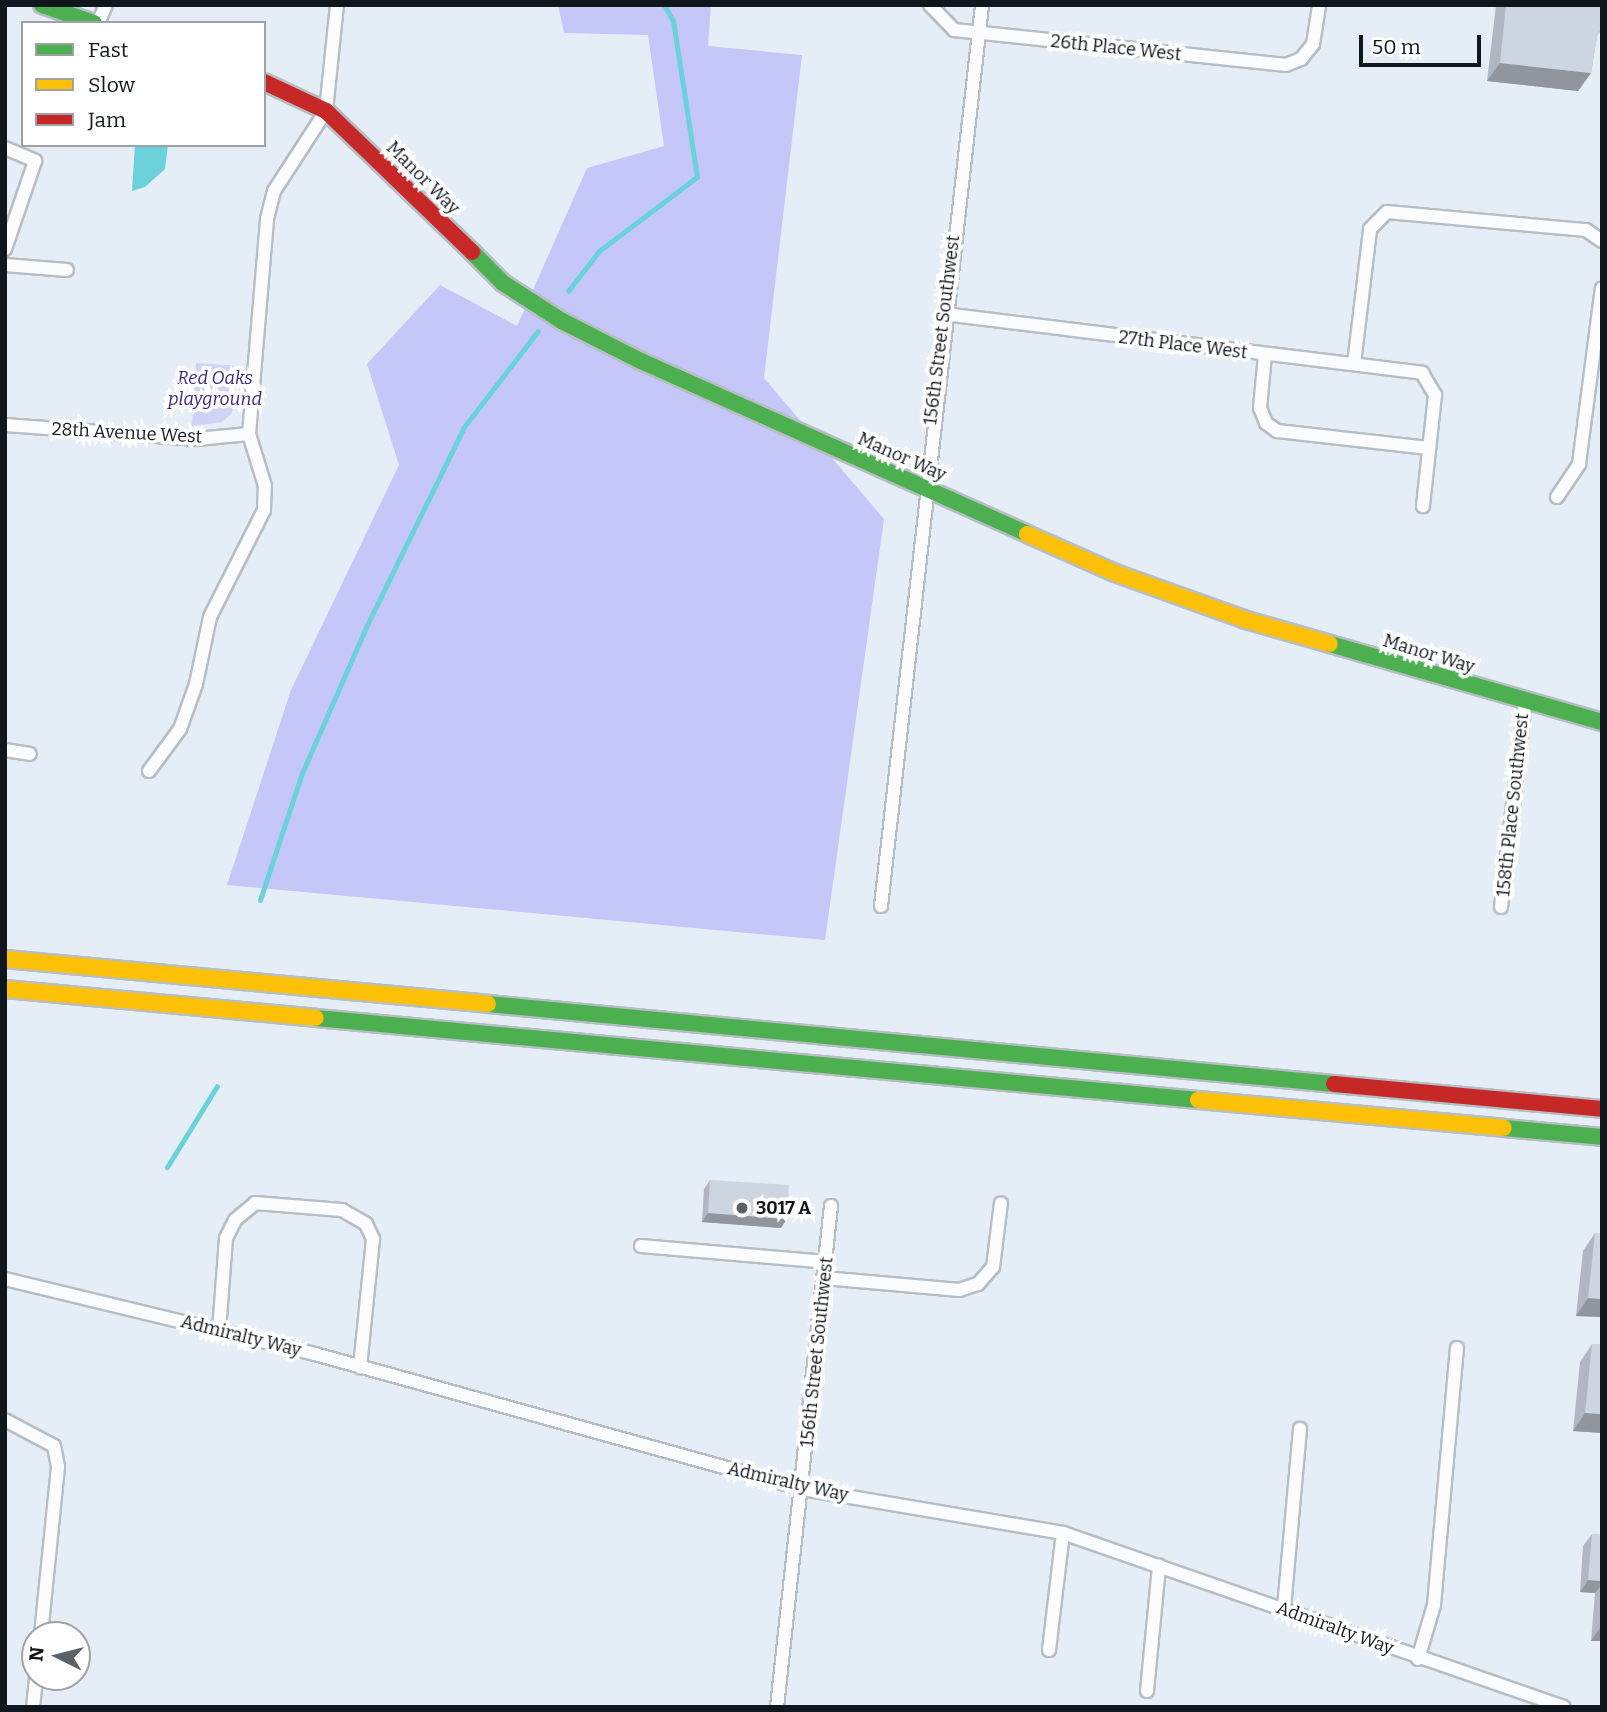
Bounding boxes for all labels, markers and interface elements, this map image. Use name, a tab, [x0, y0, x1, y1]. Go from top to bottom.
legend	[21, 21, 266, 147]
scale bar	[1362, 21, 1484, 65]
street label: 26th Place West	[1050, 30, 1182, 66]
text: 50 m	[1372, 34, 1421, 60]
text: Fast	[88, 37, 128, 63]
text: Slow	[88, 72, 135, 98]
text: Jam	[88, 107, 126, 133]
street label: Manor Way	[382, 137, 464, 219]
street label: 156th Street Southwest	[920, 234, 964, 426]
street label: 27th Place West	[1117, 326, 1249, 364]
park label: Red Oaks playground	[168, 368, 262, 410]
street label: 28th Avenue West	[51, 418, 203, 448]
street label: Manor Way	[854, 428, 950, 486]
street label: Manor Way	[1381, 630, 1477, 678]
street label: 158th Place Southwest	[1493, 712, 1533, 898]
place label: 3017 A	[756, 1197, 811, 1219]
marker: 3017 A	[734, 1200, 750, 1216]
street label: 156th Street Southwest	[796, 1256, 838, 1448]
street label: Admiralty Way	[179, 1311, 303, 1361]
street label: Admiralty Way	[726, 1458, 850, 1506]
street label: Admiralty Way	[1273, 1597, 1397, 1659]
north arrow	[21, 1621, 91, 1691]
text: N	[24, 1645, 49, 1662]

